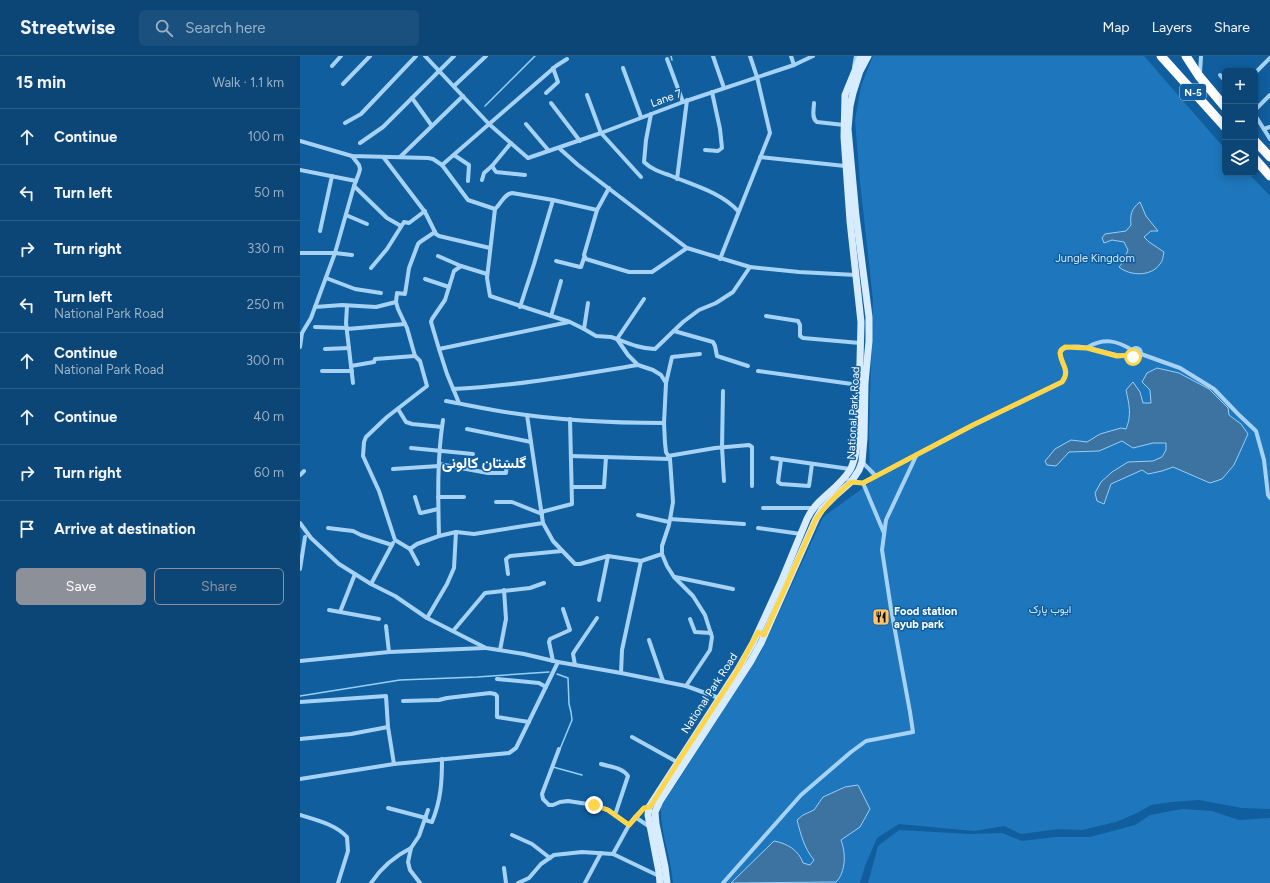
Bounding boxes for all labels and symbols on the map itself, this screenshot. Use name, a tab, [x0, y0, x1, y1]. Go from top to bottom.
road number: N-5	[1180, 84, 1206, 100]
street label: Lane 7	[649, 87, 684, 110]
park label: Jungle Kingdom	[1055, 252, 1135, 265]
route start	[1124, 348, 1142, 366]
street label: National Park Road	[845, 366, 862, 460]
district label: گلستان کالونی	[442, 454, 527, 472]
park label: ایوب پارک	[1029, 603, 1071, 617]
place label: Food station ayub park	[894, 605, 957, 631]
restaurant icon: Food station ayub park	[871, 607, 891, 627]
street label: National Park Road	[679, 651, 740, 736]
route end	[585, 796, 603, 814]

